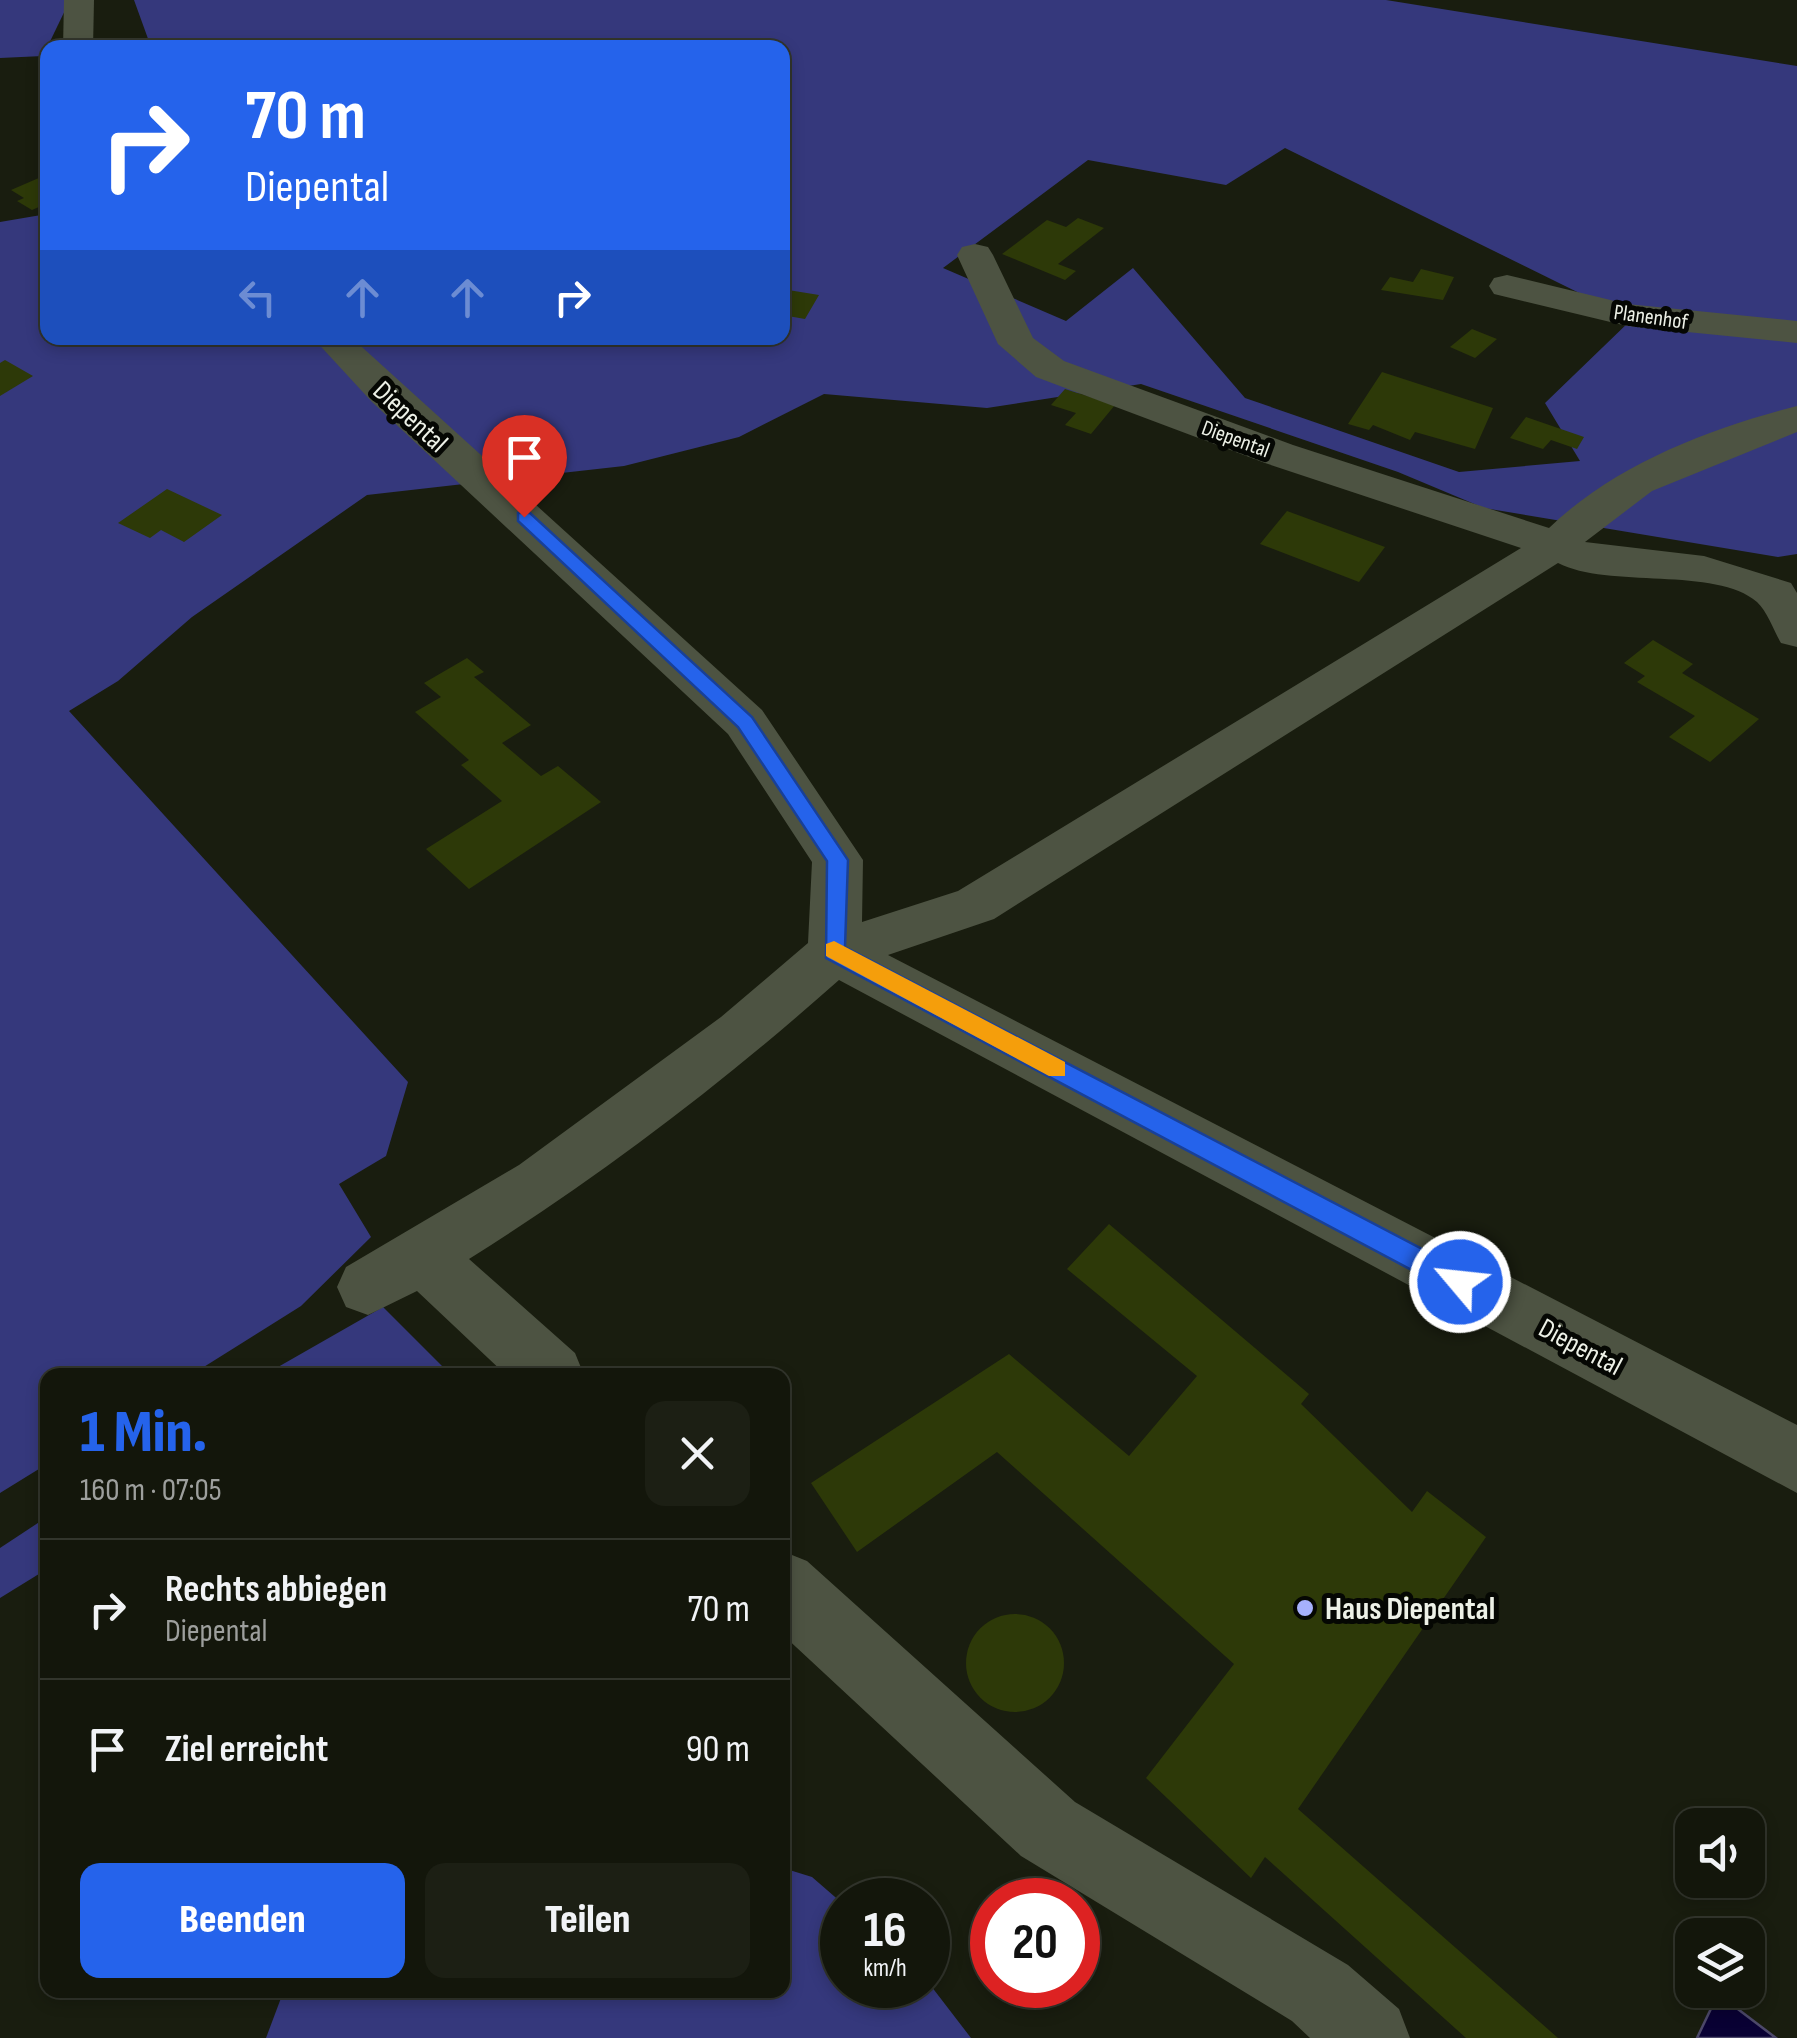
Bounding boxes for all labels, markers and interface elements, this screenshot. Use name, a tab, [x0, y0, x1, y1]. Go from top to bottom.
text: 70 m	[245, 75, 366, 159]
icon: right	[80, 80, 210, 210]
text: Diepental	[245, 160, 389, 215]
icon: left	[230, 270, 285, 325]
icon: ahead	[335, 270, 390, 325]
icon: ahead	[440, 270, 495, 325]
icon: right	[545, 270, 600, 325]
street label: Planenhof	[1612, 299, 1690, 336]
street label: Diepental	[366, 374, 454, 460]
pin	[482, 415, 567, 518]
street label: Diepental	[1198, 415, 1273, 464]
icon: arrive	[497, 430, 552, 485]
position arrow	[1408, 1230, 1512, 1334]
street label: Diepental	[1533, 1312, 1628, 1383]
text: 1 Min.	[80, 1397, 207, 1469]
button: close	[645, 1401, 750, 1506]
text: 160 m · 07:05	[80, 1471, 222, 1510]
text: Rechts abbiegen	[165, 1567, 387, 1612]
icon: right	[80, 1582, 135, 1637]
text: 70 m	[688, 1587, 750, 1632]
place label: Haus Diepental	[1325, 1590, 1495, 1629]
marker: Haus Diepental	[1294, 1597, 1316, 1619]
text: Diepental	[165, 1612, 267, 1651]
icon: arrive	[80, 1722, 135, 1777]
text: Ziel erreicht	[165, 1727, 328, 1772]
text: 90 m	[686, 1727, 750, 1772]
map controls	[1675, 1808, 1765, 2008]
button: sound	[1675, 1808, 1765, 1898]
button: Beenden	[80, 1863, 405, 1978]
button: Teilen	[425, 1863, 750, 1978]
speed limit sign: 20	[970, 1878, 1100, 2008]
text: 16	[863, 1901, 907, 1961]
button: layers	[1675, 1918, 1765, 2008]
text: km/h	[863, 1953, 907, 1984]

